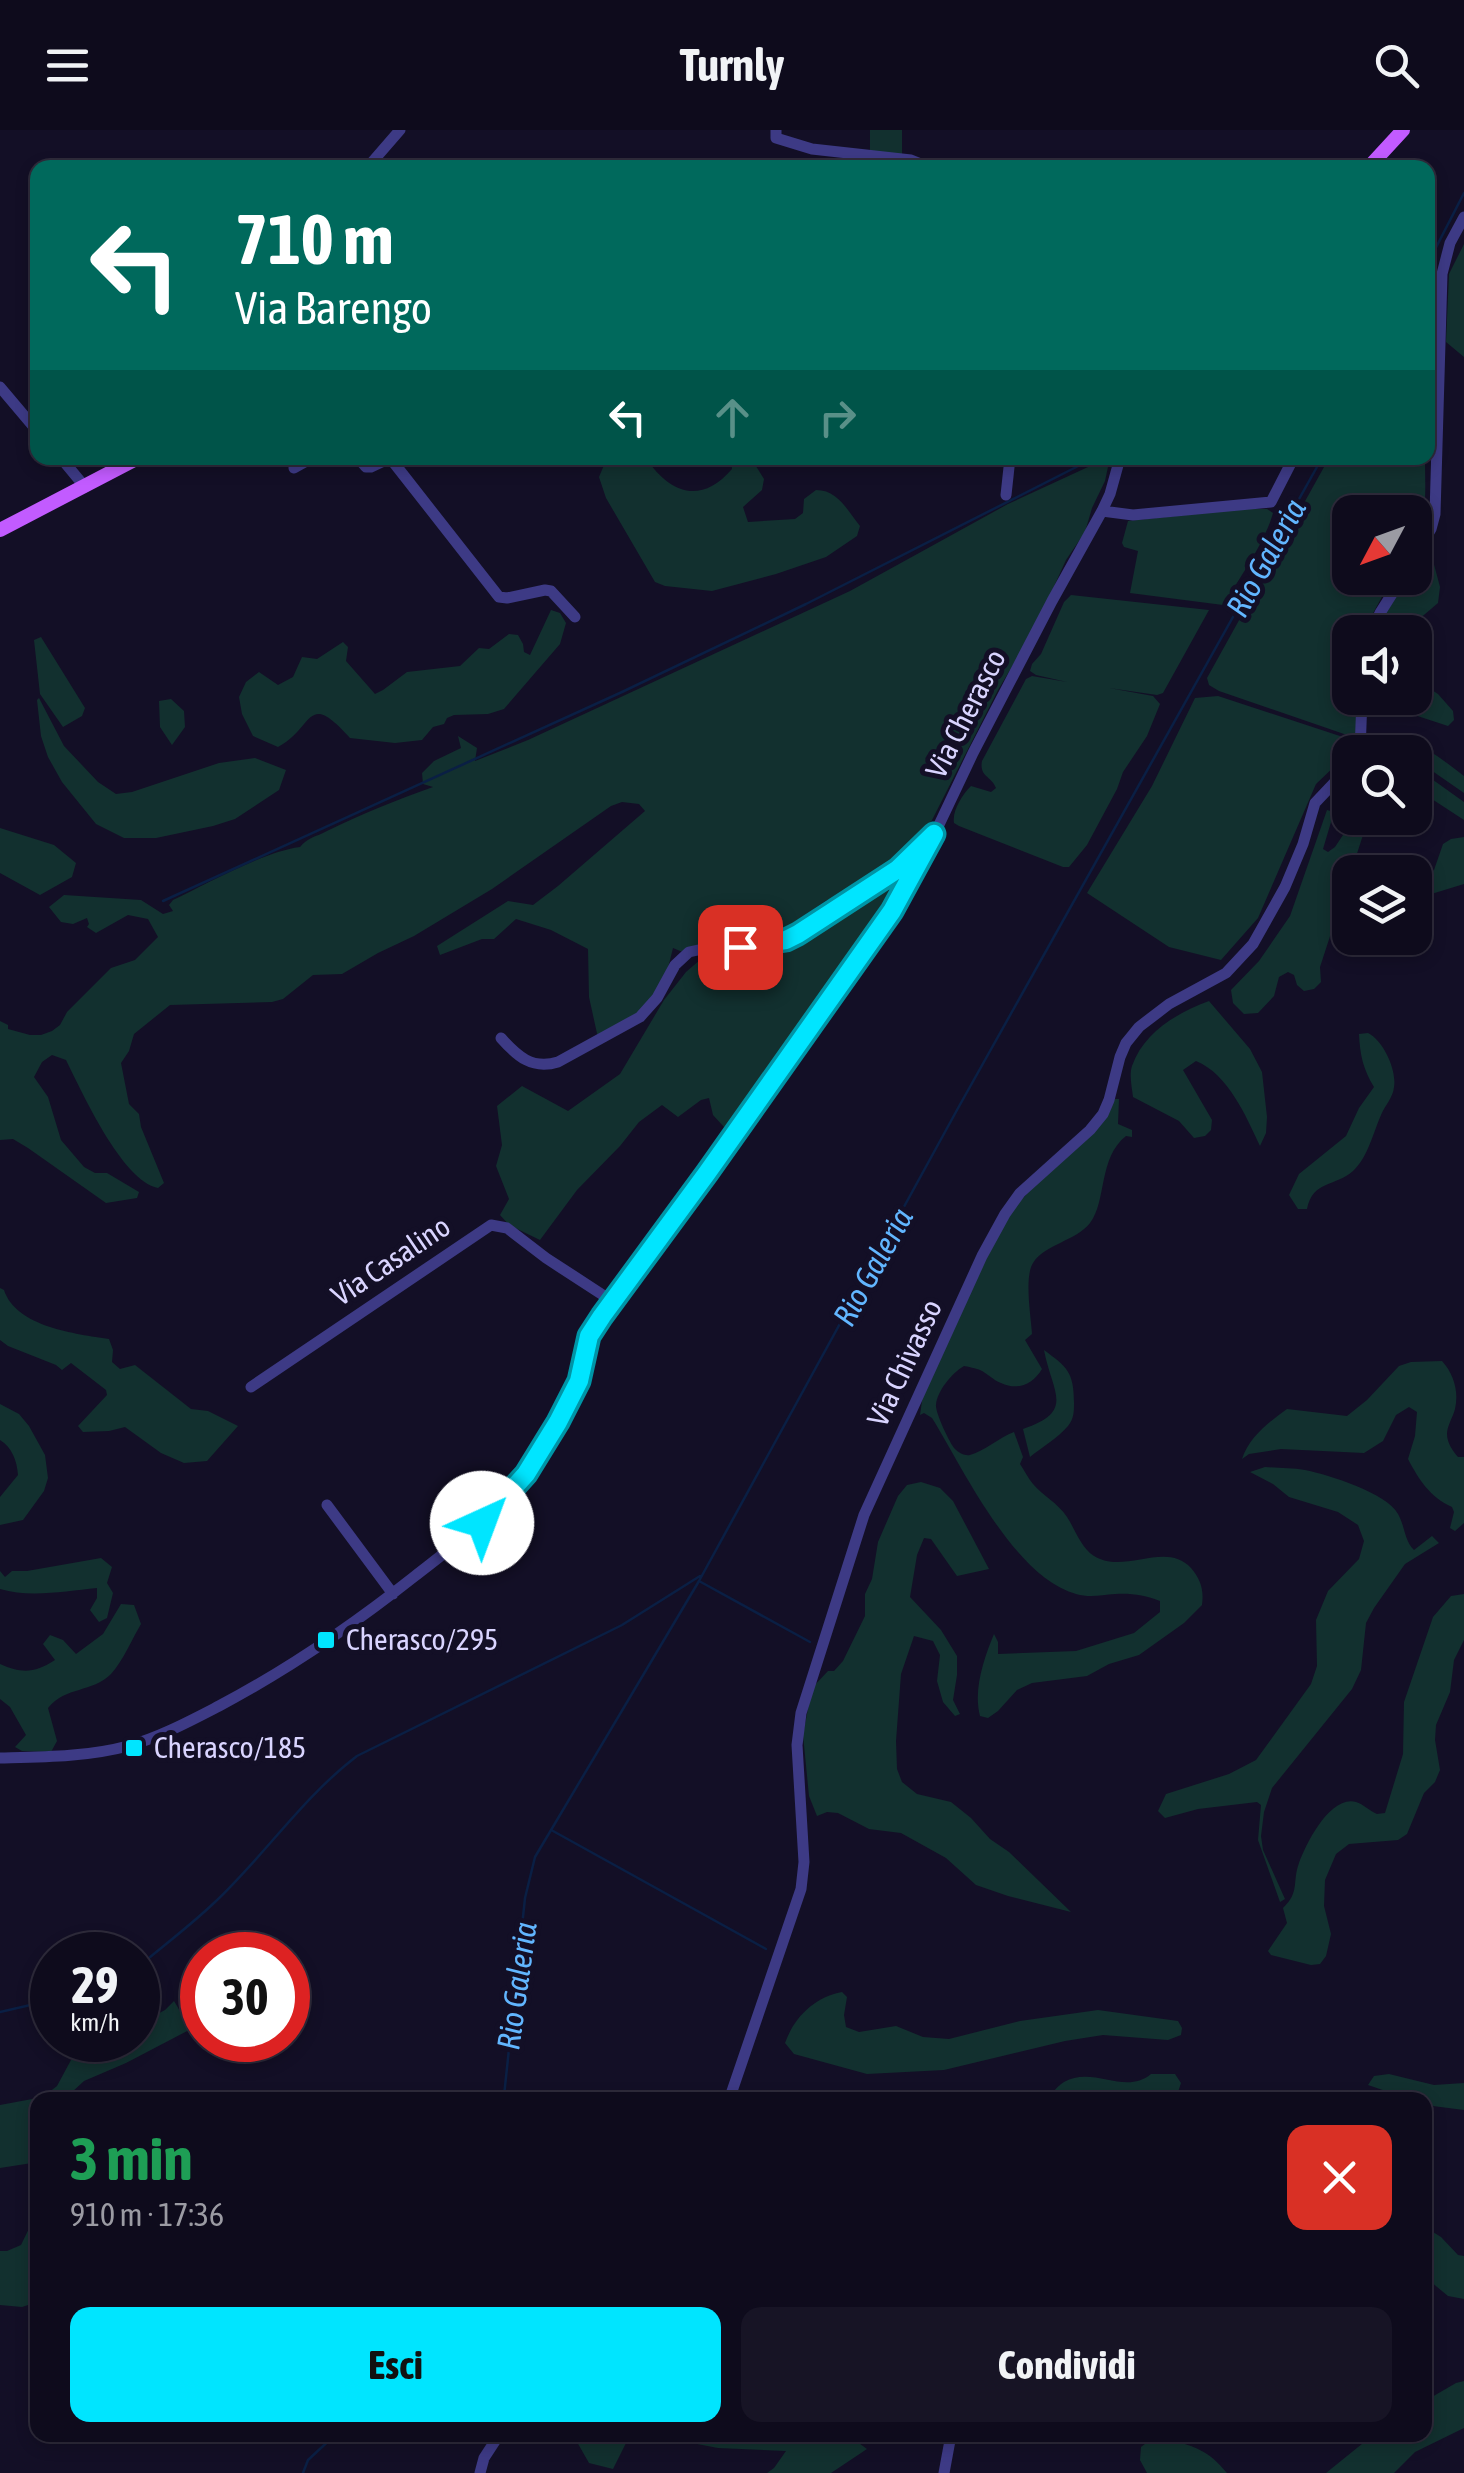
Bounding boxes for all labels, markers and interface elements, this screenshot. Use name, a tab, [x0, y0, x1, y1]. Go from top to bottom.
icon: menu	[40, 38, 95, 93]
icon: search	[1369, 38, 1424, 93]
text: Turnly	[680, 39, 784, 91]
text: 710 m	[235, 199, 394, 279]
icon: left	[70, 200, 200, 330]
text: Via Barengo	[235, 282, 432, 334]
icon: left	[600, 390, 655, 445]
icon: ahead	[705, 390, 760, 445]
icon: right	[810, 390, 865, 445]
water label: Rio Galeria	[1218, 492, 1313, 623]
north arrow	[1332, 495, 1432, 595]
map controls	[1332, 495, 1432, 955]
button: sound	[1332, 615, 1432, 715]
street label: Via Cherasco	[918, 644, 1012, 783]
button: search	[1332, 735, 1432, 835]
button: layers	[1332, 855, 1432, 955]
pin	[698, 905, 783, 990]
icon: arrive	[713, 920, 768, 975]
water label: Rio Galeria	[825, 1201, 920, 1332]
street label: Via Casalino	[325, 1208, 456, 1312]
street label: Via Chivasso	[860, 1294, 948, 1431]
position arrow	[430, 1471, 534, 1575]
place label: Cherasco/295	[346, 1622, 498, 1656]
marker: Cherasco/295	[315, 1629, 337, 1651]
place label: Cherasco/185	[154, 1730, 306, 1764]
marker: Cherasco/185	[123, 1737, 145, 1759]
water label: Rio Galeria	[489, 1919, 544, 2052]
speed limit sign: 30	[180, 1932, 310, 2062]
text: 29	[71, 1956, 118, 2014]
text: km/h	[70, 2008, 120, 2036]
text: 3 min	[70, 2124, 193, 2193]
button: close	[1287, 2125, 1392, 2230]
text: 910 m · 17:36	[70, 2196, 224, 2233]
button: Esci	[70, 2307, 721, 2422]
button: Condividi	[741, 2307, 1392, 2422]

